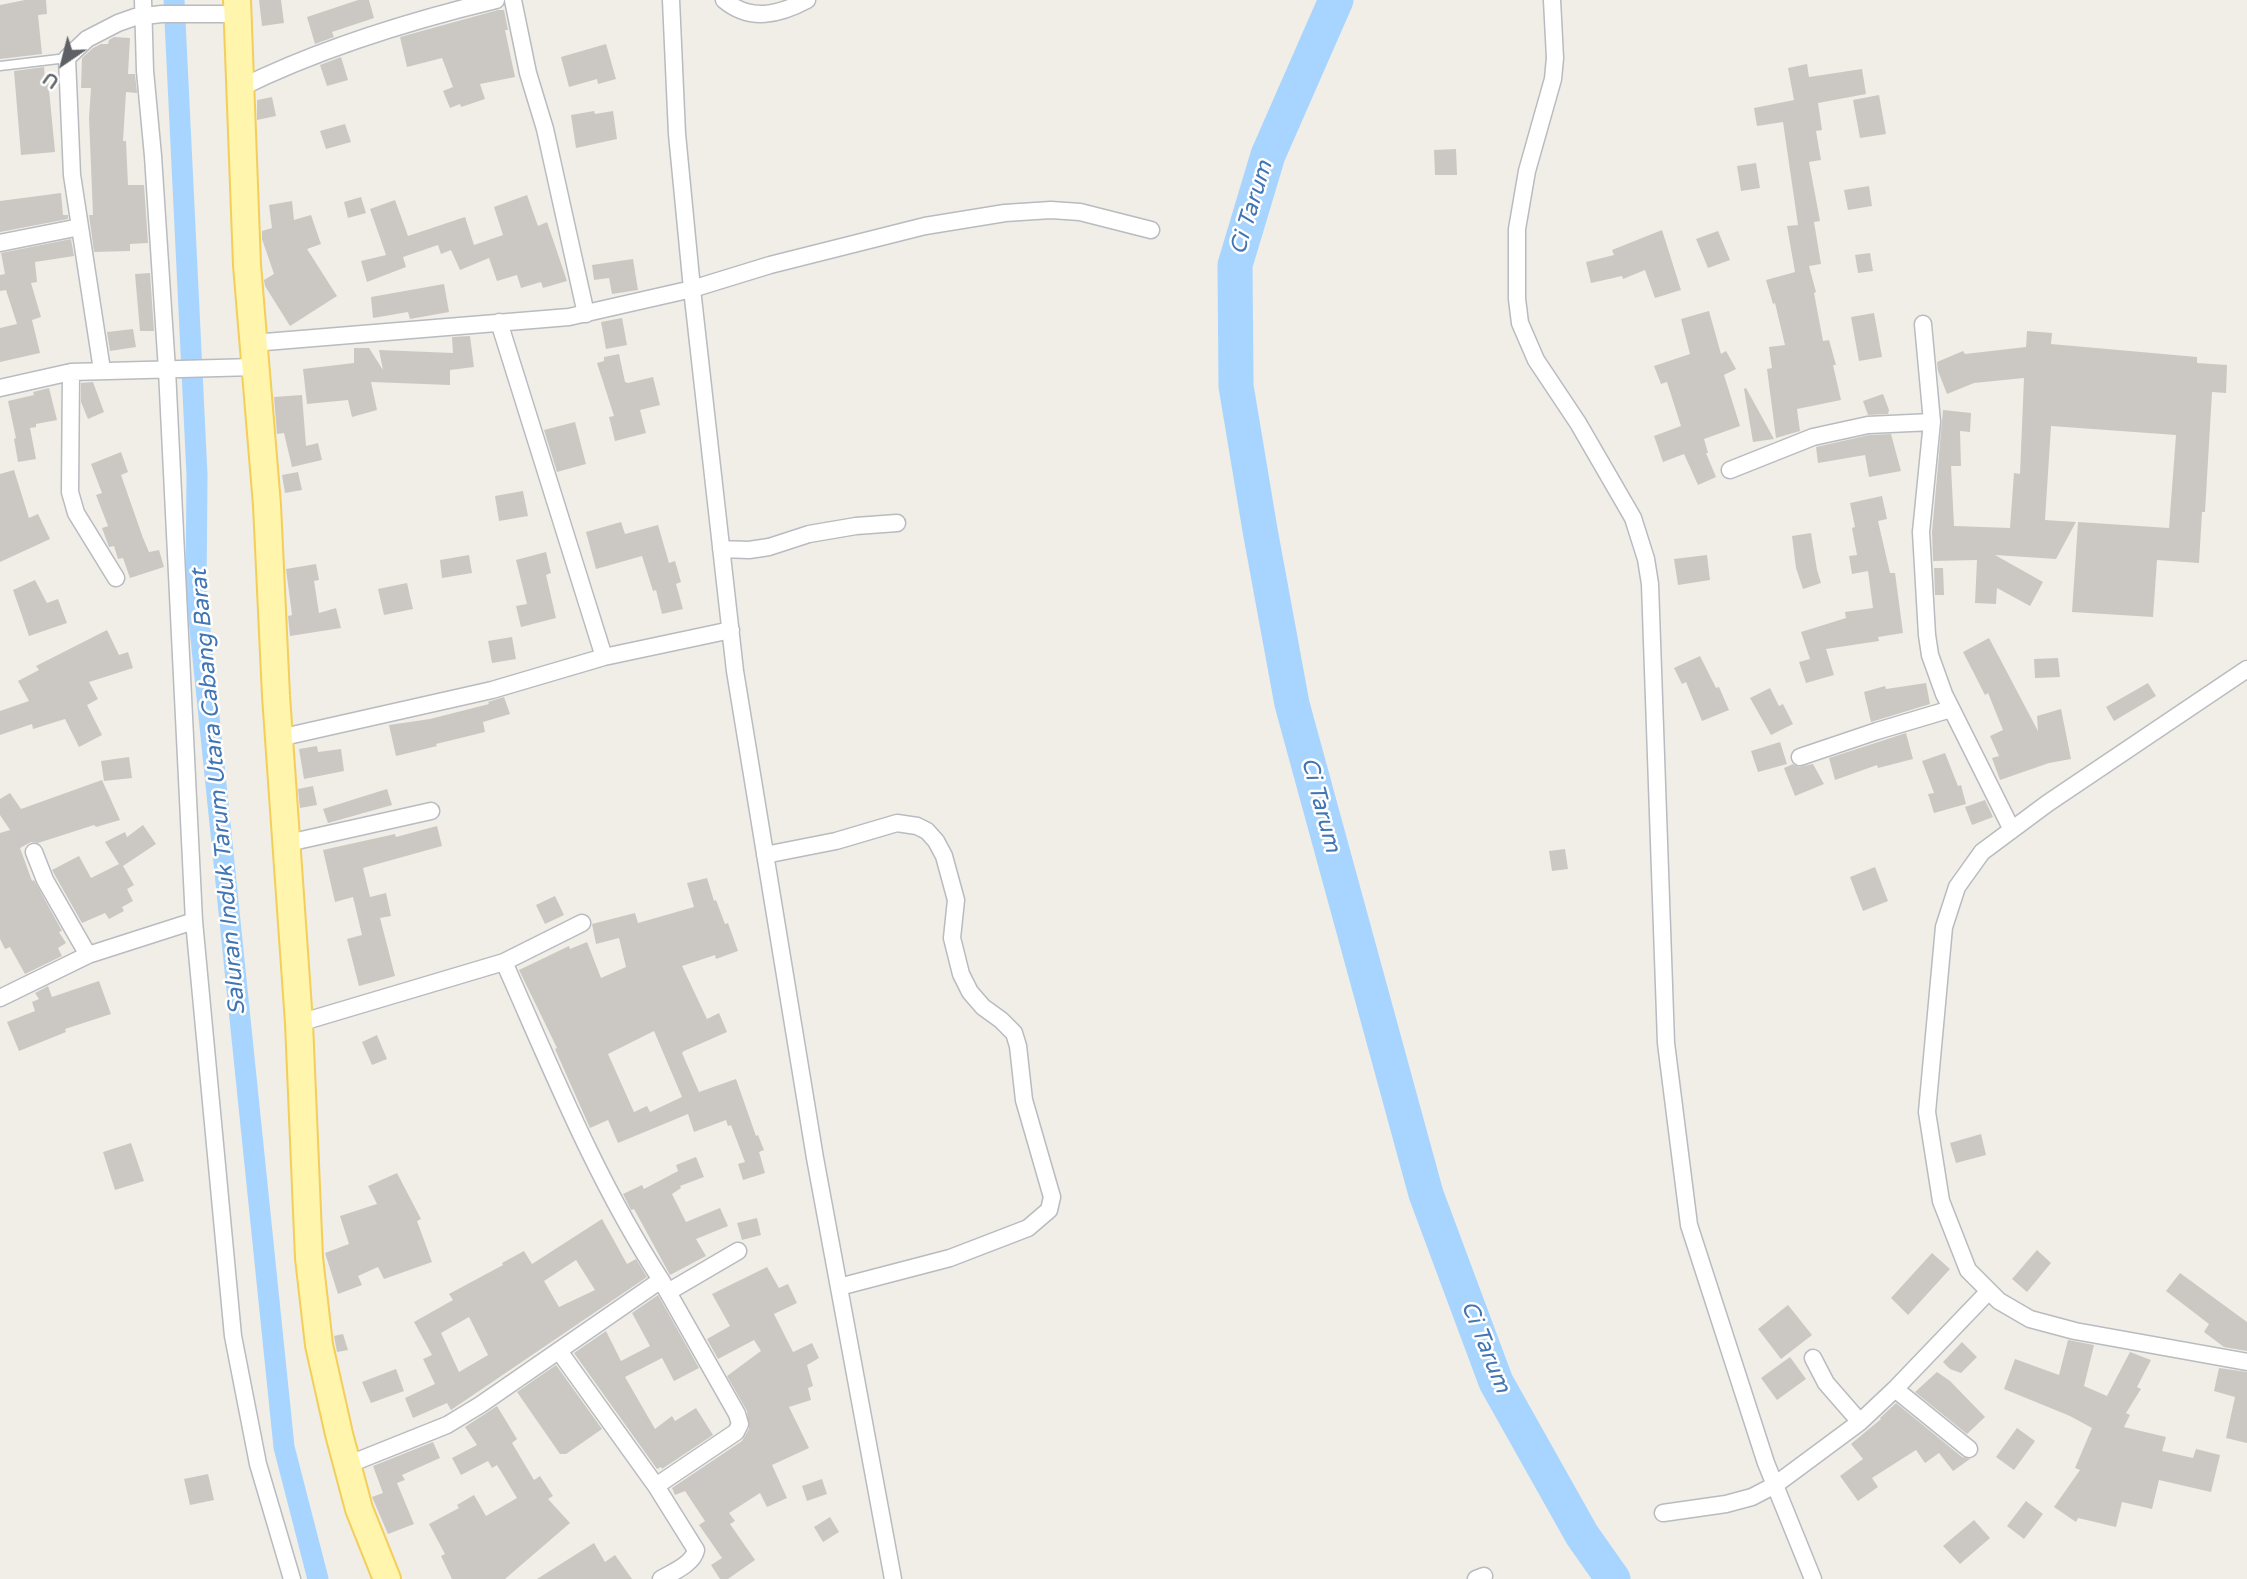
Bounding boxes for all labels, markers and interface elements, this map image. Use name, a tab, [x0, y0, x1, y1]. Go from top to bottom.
north arrow	[28, 28, 98, 98]
text: U	[39, 67, 63, 93]
water label: Ci Tarum	[1225, 158, 1279, 258]
water label: Saluran Induk Tarum Utara Cabang Barat	[186, 568, 252, 1016]
water label: Ci Tarum	[1294, 755, 1346, 855]
water label: Ci Tarum	[1454, 1297, 1516, 1397]

